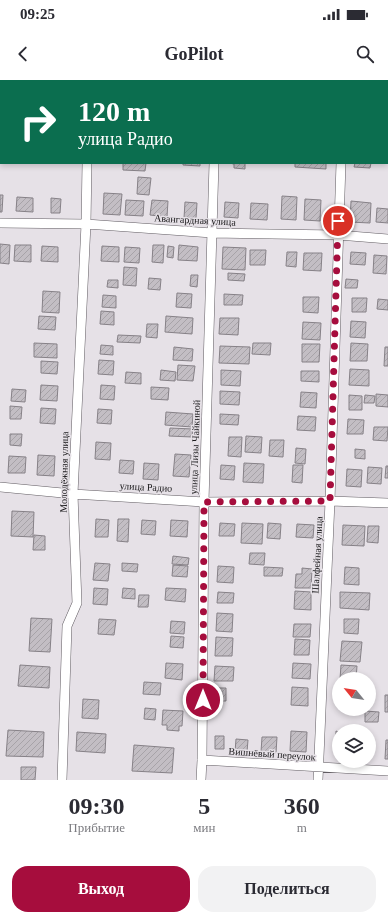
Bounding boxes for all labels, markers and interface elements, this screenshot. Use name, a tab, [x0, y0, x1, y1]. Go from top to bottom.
text: 09:25	[20, 6, 55, 22]
icon: back	[12, 43, 34, 65]
icon: search	[354, 43, 376, 65]
text: GoPilot	[165, 44, 224, 64]
icon: right	[12, 96, 64, 148]
text: 120 m	[78, 96, 150, 127]
text: улица Радио	[78, 129, 173, 149]
pin	[321, 204, 355, 238]
icon: arrive	[327, 210, 349, 232]
street label: Авангардная улица	[154, 212, 237, 228]
street label: улица Лизы Чайкиной	[188, 399, 202, 495]
street label: Молодёжная улица	[58, 431, 70, 513]
street label: улица Радио	[119, 480, 173, 494]
street label: Шалфейная улица	[309, 515, 325, 594]
north arrow	[332, 672, 376, 716]
map controls	[332, 672, 376, 768]
position arrow	[182, 679, 224, 721]
button: layers	[332, 724, 376, 768]
street label: Вишнёвый переулок	[228, 745, 316, 763]
text: 09:30	[69, 793, 125, 819]
text: 5	[198, 793, 210, 819]
text: 360	[284, 793, 320, 819]
text: Прибытие	[68, 820, 125, 835]
text: мин	[193, 820, 215, 835]
text: m	[297, 820, 307, 835]
button: Выход	[12, 866, 190, 912]
button: Поделиться	[198, 866, 376, 912]

